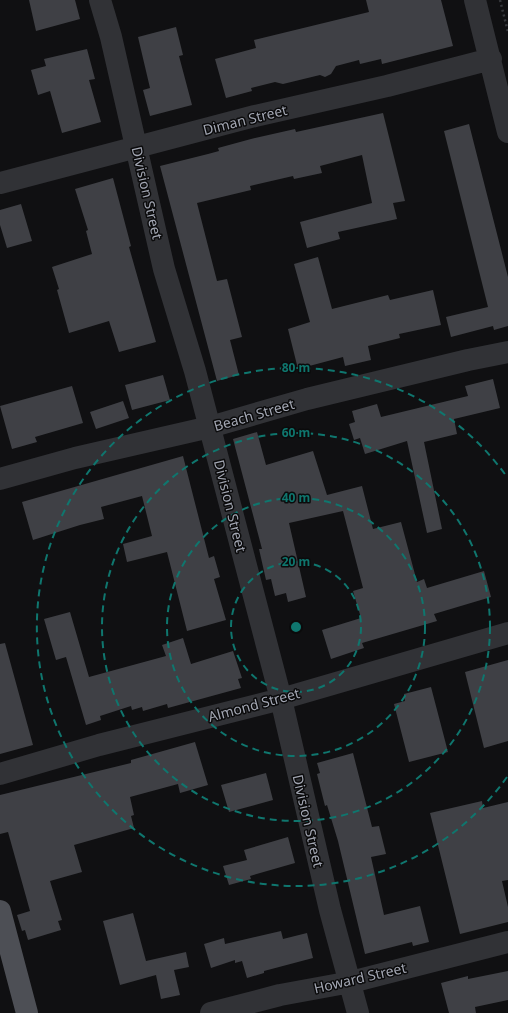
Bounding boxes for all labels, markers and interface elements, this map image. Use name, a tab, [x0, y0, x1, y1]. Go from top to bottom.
street label: Diman Street	[201, 100, 289, 139]
street label: Division Street	[128, 145, 167, 241]
text: 80 m	[282, 359, 310, 376]
street label: Beach Street	[211, 394, 296, 435]
text: 60 m	[282, 424, 310, 441]
street label: Division Street	[210, 458, 251, 554]
text: 40 m	[282, 489, 310, 506]
text: 20 m	[282, 553, 310, 570]
centre of rings	[289, 620, 303, 634]
street label: Almond Street	[206, 683, 302, 726]
street label: Division Street	[289, 773, 328, 869]
street label: Howard Street	[312, 958, 408, 997]

